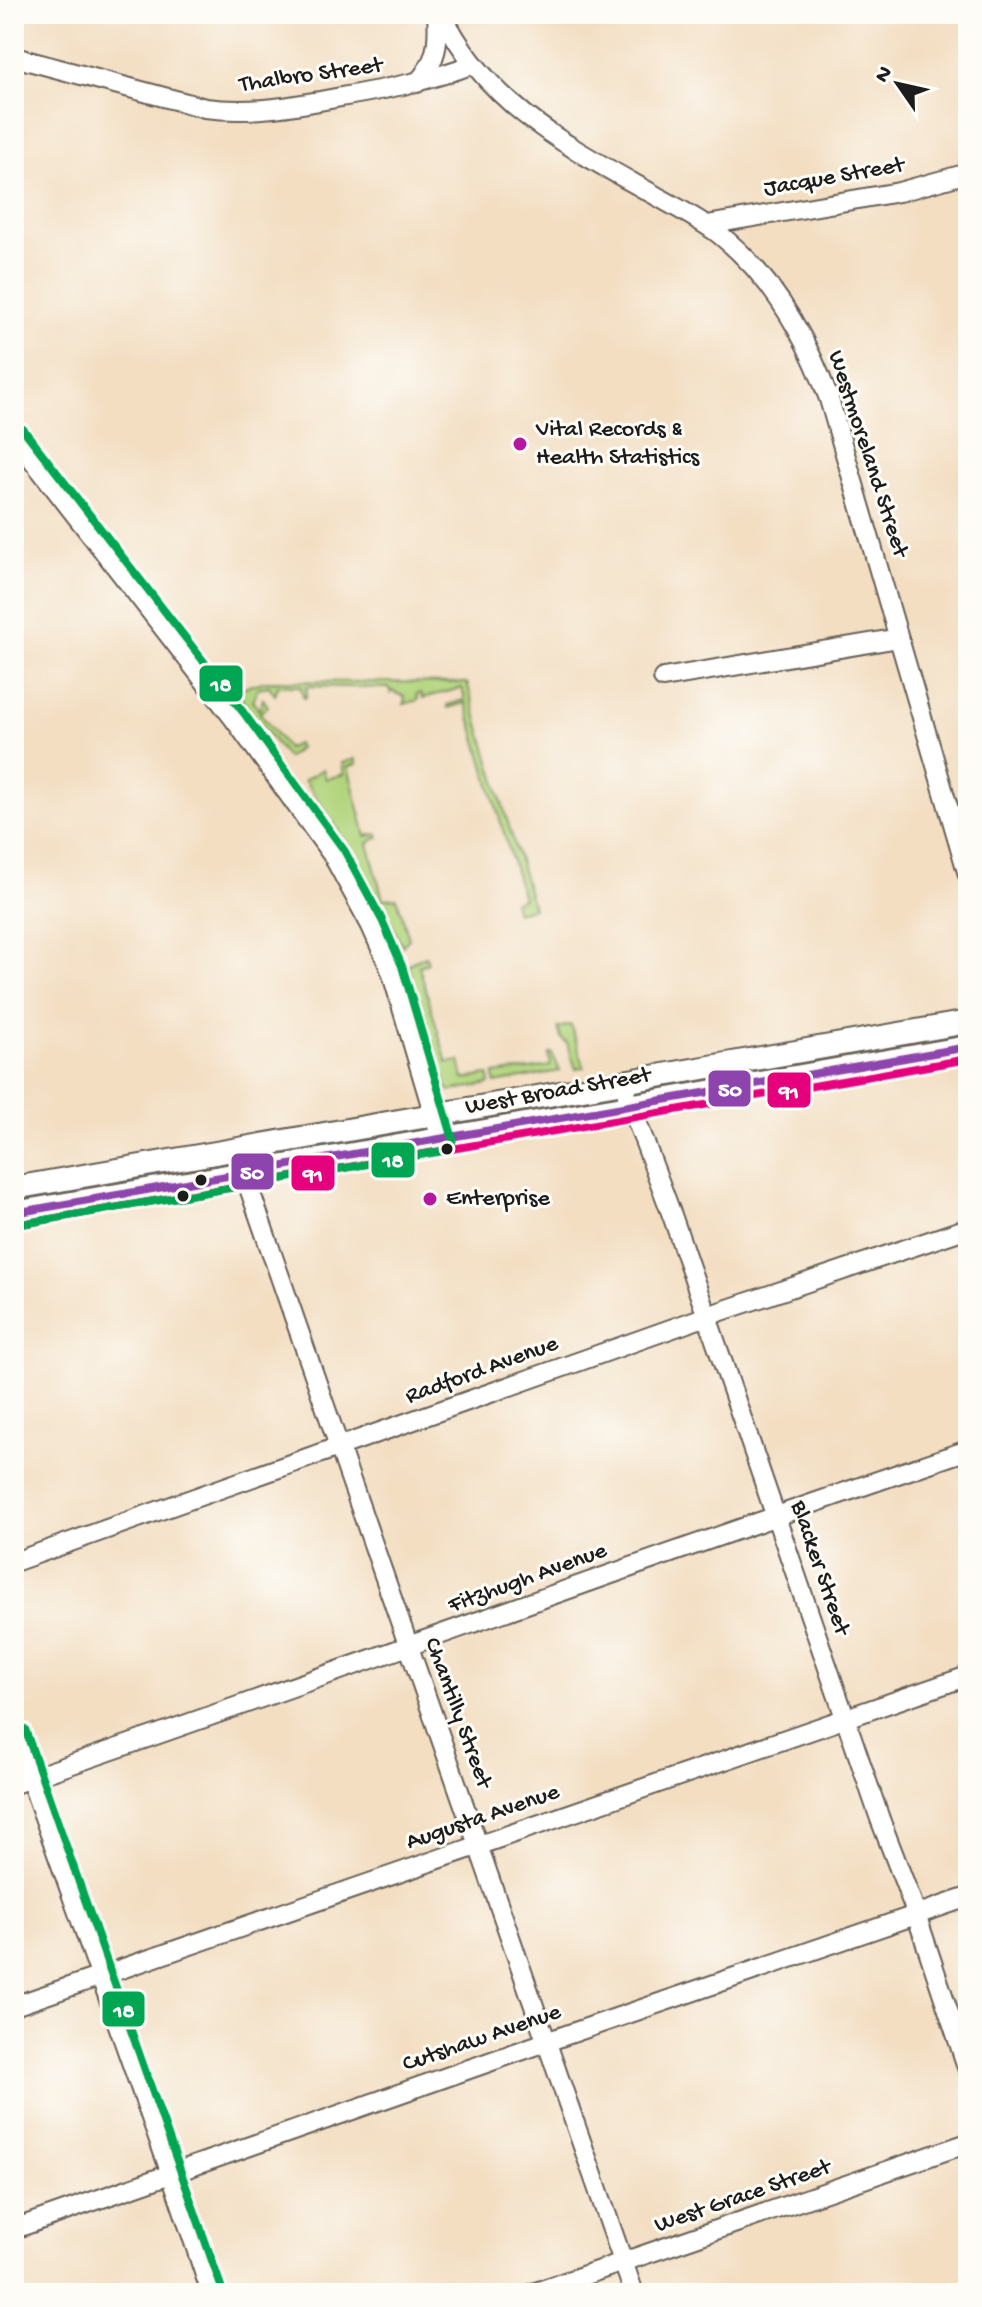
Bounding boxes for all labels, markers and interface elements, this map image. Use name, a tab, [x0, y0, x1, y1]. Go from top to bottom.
north arrow	[858, 44, 938, 124]
street label: Thalbro Street	[236, 51, 387, 101]
text: N	[870, 62, 900, 88]
street label: Jacque Street	[762, 151, 909, 205]
street label: Westmoreland Street	[820, 347, 915, 563]
place label: Vital Records & Health Statistics	[535, 416, 700, 473]
marker: Vital Records & Health Statistics	[511, 435, 529, 453]
line badge: 18	[198, 664, 244, 703]
text: 18	[210, 674, 231, 700]
street label: West Broad Street	[463, 1061, 655, 1123]
line badge: 50	[707, 1069, 752, 1108]
line badge: 91	[766, 1071, 812, 1109]
text: 50	[718, 1079, 743, 1105]
text: 91	[778, 1081, 799, 1107]
line badge: 18	[370, 1141, 416, 1179]
unlabelled marker	[439, 1141, 455, 1157]
text: 18	[382, 1150, 403, 1176]
line badge: 50	[230, 1152, 275, 1191]
line badge: 91	[290, 1154, 336, 1192]
text: 50	[240, 1162, 265, 1188]
text: 91	[302, 1164, 323, 1190]
unlabelled marker	[193, 1172, 209, 1188]
place label: Enterprise	[446, 1185, 550, 1214]
unlabelled marker	[175, 1188, 191, 1204]
marker: Enterprise	[421, 1190, 439, 1208]
street label: Radford Avenue	[402, 1330, 563, 1412]
street label: Blacker Street	[782, 1496, 856, 1641]
street label: Fitzhugh Avenue	[444, 1537, 612, 1621]
street label: Chantilly Street	[416, 1634, 498, 1794]
street label: Augusta Avenue	[403, 1778, 564, 1858]
line badge: 18	[101, 1990, 146, 2028]
street label: Cutshaw Avenue	[399, 1998, 566, 2080]
text: 18	[113, 2000, 134, 2026]
street label: West Grace Street	[651, 2153, 837, 2241]

